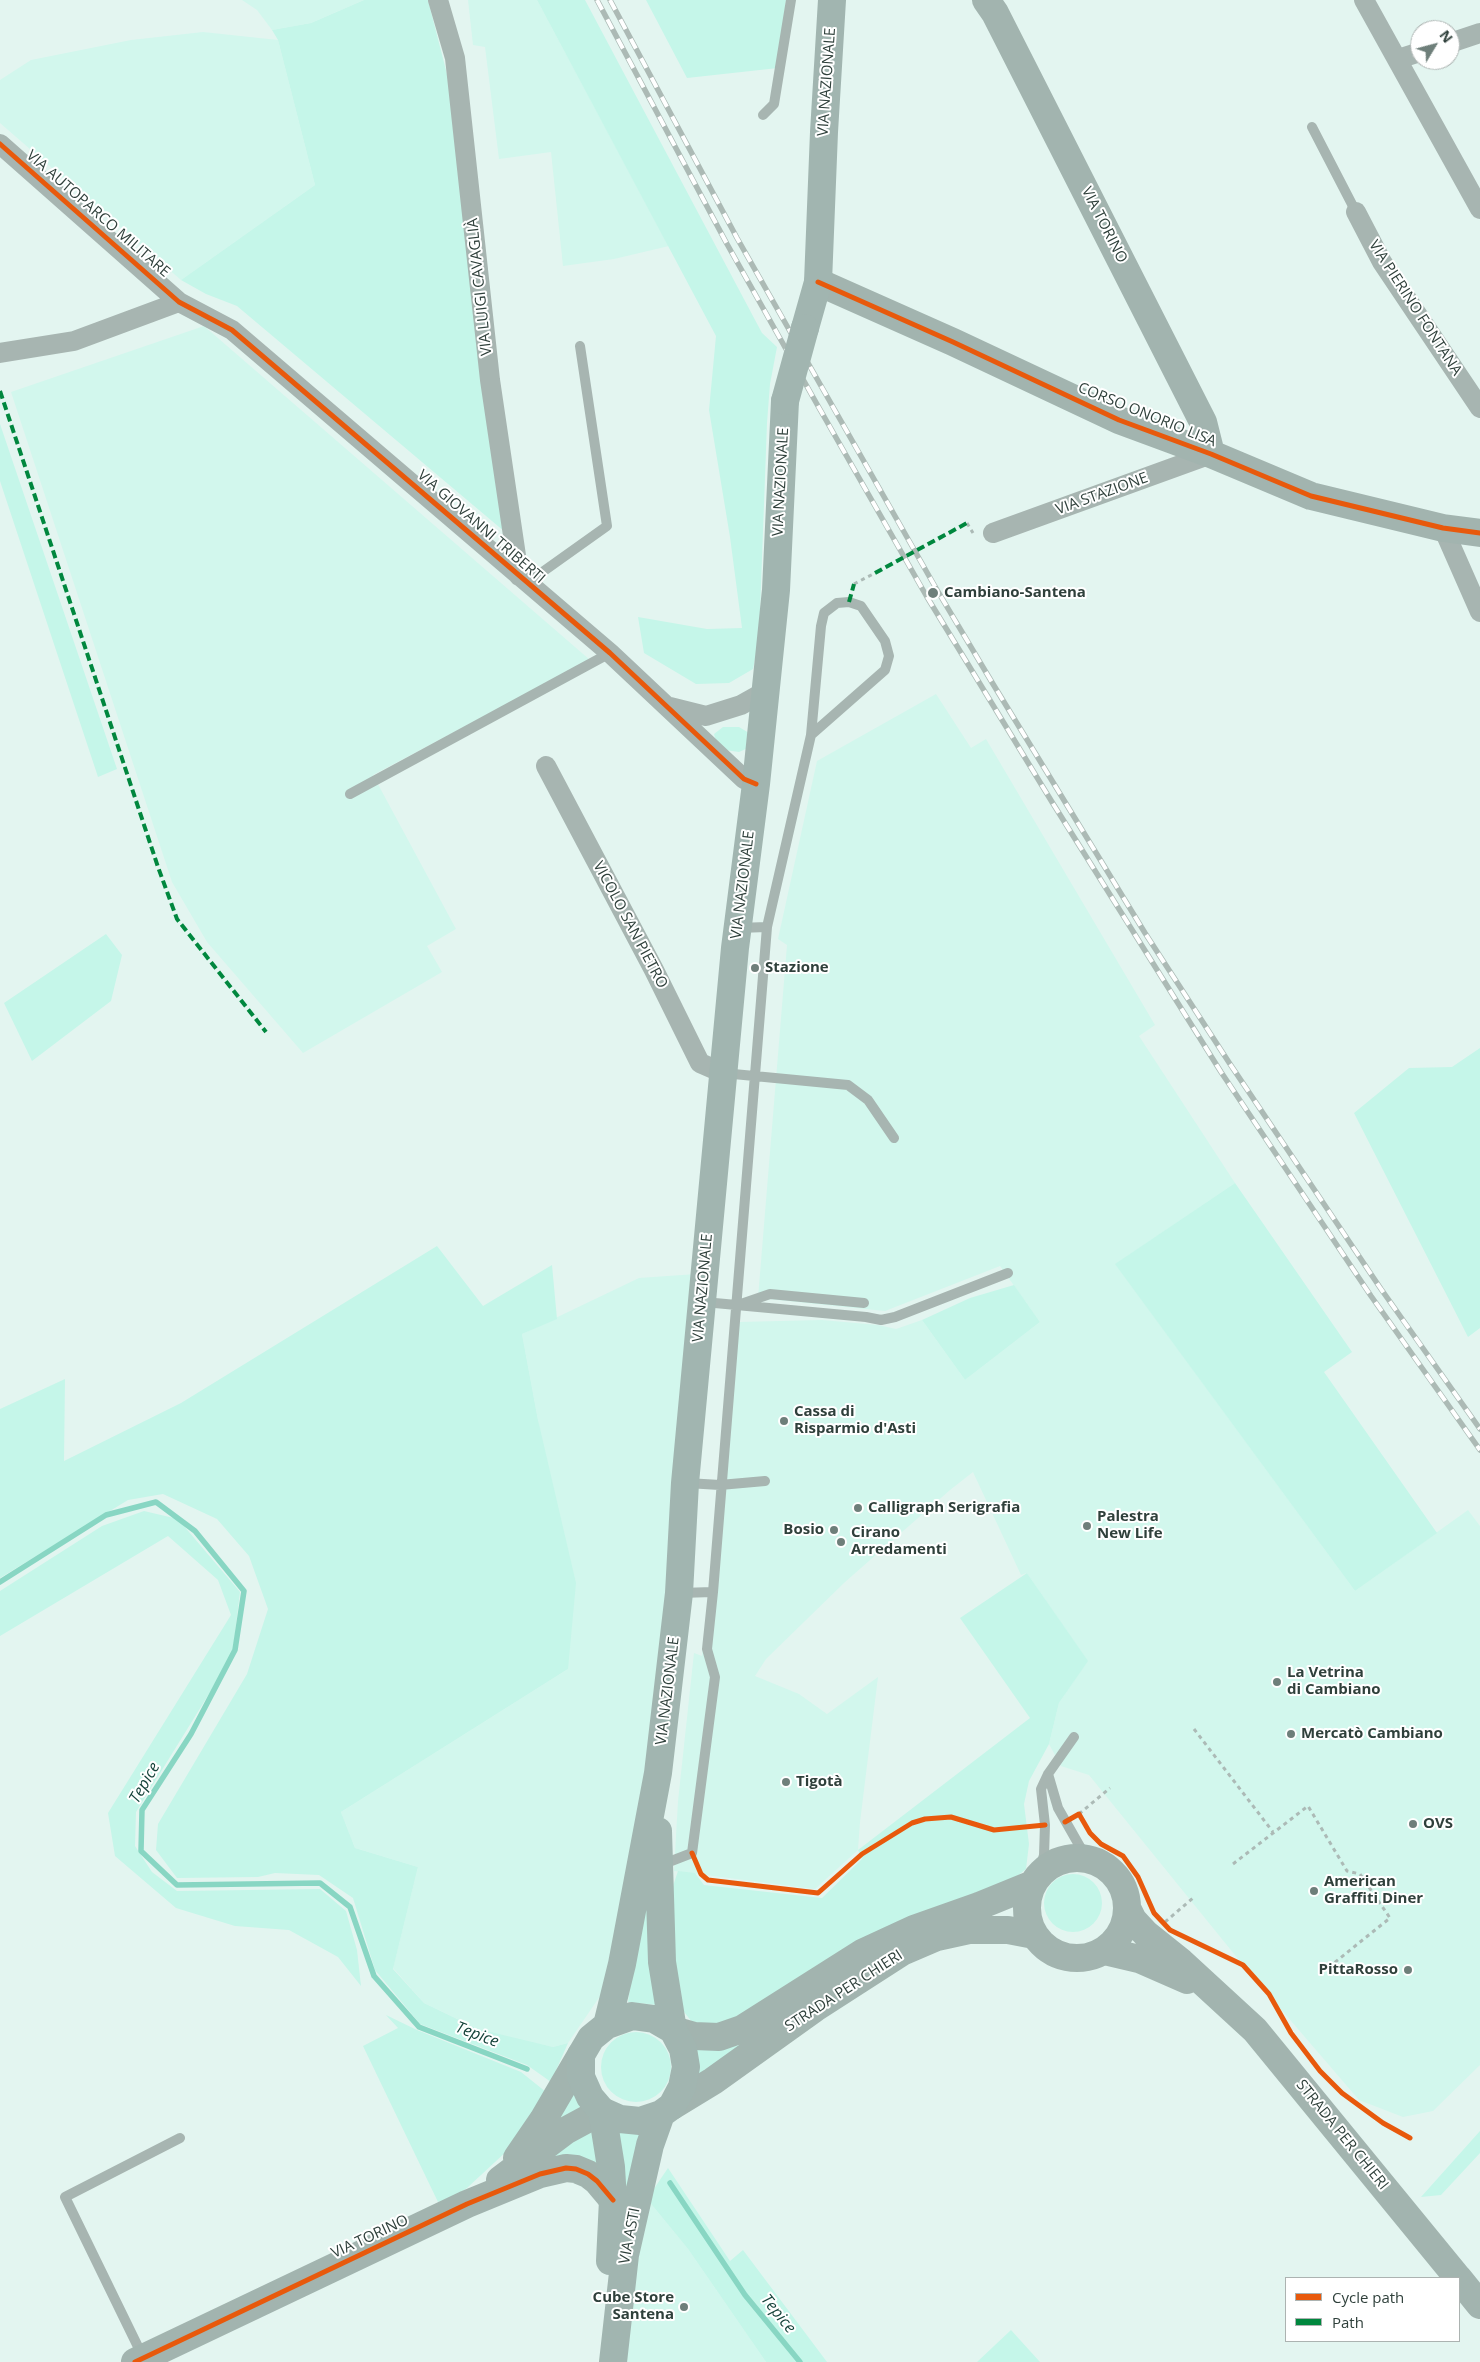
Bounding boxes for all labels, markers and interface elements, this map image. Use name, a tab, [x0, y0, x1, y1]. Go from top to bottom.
north arrow	[1410, 20, 1460, 70]
text: N	[1436, 26, 1458, 47]
street label: VIA NAZIONALE	[814, 27, 840, 137]
street label: VIA AUTOPARCO MILITARE	[22, 147, 174, 281]
street label: VIA TORINO	[1077, 184, 1131, 266]
street label: VIA LUIGI CAVAGLIÀ	[464, 217, 496, 357]
street label: VIA PIERINO FONTANA	[1365, 237, 1465, 379]
street label: CORSO ONORIO LISA	[1075, 379, 1219, 451]
street label: VIA NAZIONALE	[769, 427, 793, 537]
street label: VIA GIOVANNI TRIBERTI	[413, 466, 549, 588]
street label: VIA STAZIONE	[1054, 469, 1150, 519]
place label: Cambiano-Santena	[944, 584, 1086, 602]
marker: Cambiano-Santena	[926, 586, 940, 600]
street label: VIA NAZIONALE	[727, 830, 759, 940]
street label: VICOLO SAN PIETRO	[589, 858, 671, 992]
place label: Stazione	[765, 959, 829, 977]
marker: Stazione	[749, 962, 761, 974]
street label: VIA NAZIONALE	[689, 1233, 717, 1343]
place label: Cassa di Risparmio d'Asti	[794, 1403, 916, 1438]
marker: Cassa di Risparmio d'Asti	[778, 1415, 790, 1427]
place label: Calligraph Serigrafia	[868, 1499, 1020, 1517]
marker: Calligraph Serigrafia	[852, 1502, 864, 1514]
place label: Palestra New Life	[1097, 1508, 1163, 1543]
marker: Palestra New Life	[1081, 1520, 1093, 1532]
place label: Bosio	[783, 1521, 824, 1539]
marker: Bosio	[828, 1524, 840, 1536]
place label: Cirano Arredamenti	[851, 1524, 947, 1559]
marker: Cirano Arredamenti	[835, 1536, 847, 1548]
street label: VIA NAZIONALE	[652, 1636, 684, 1746]
place label: La Vetrina di Cambiano	[1287, 1664, 1381, 1699]
marker: La Vetrina di Cambiano	[1271, 1676, 1283, 1688]
place label: Mercatò Cambiano	[1301, 1725, 1443, 1743]
marker: Mercatò Cambiano	[1285, 1728, 1297, 1740]
water label: Tepice	[126, 1759, 164, 1807]
place label: Tigotà	[796, 1773, 843, 1791]
marker: Tigotà	[780, 1776, 792, 1788]
place label: OVS	[1423, 1815, 1453, 1833]
marker: OVS	[1407, 1818, 1419, 1830]
place label: American Graffiti Diner	[1324, 1873, 1423, 1908]
marker: American Graffiti Diner	[1308, 1885, 1320, 1897]
street label: STRADA PER CHIERI	[782, 1946, 906, 2036]
place label: PittaRosso	[1319, 1961, 1398, 1979]
marker: PittaRosso	[1402, 1964, 1414, 1976]
water label: Tepice	[453, 2018, 501, 2052]
street label: STRADA PER CHIERI	[1292, 2076, 1392, 2194]
street label: VIA ASTI	[616, 2206, 644, 2266]
street label: VIA TORINO	[329, 2211, 411, 2263]
legend	[1285, 2277, 1460, 2342]
text: Cycle path	[1332, 2287, 1404, 2307]
place label: Cube Store Santena	[593, 2289, 674, 2324]
water label: Tepice	[757, 2291, 799, 2337]
marker: Cube Store Santena	[678, 2301, 690, 2313]
text: Path	[1332, 2312, 1364, 2332]

